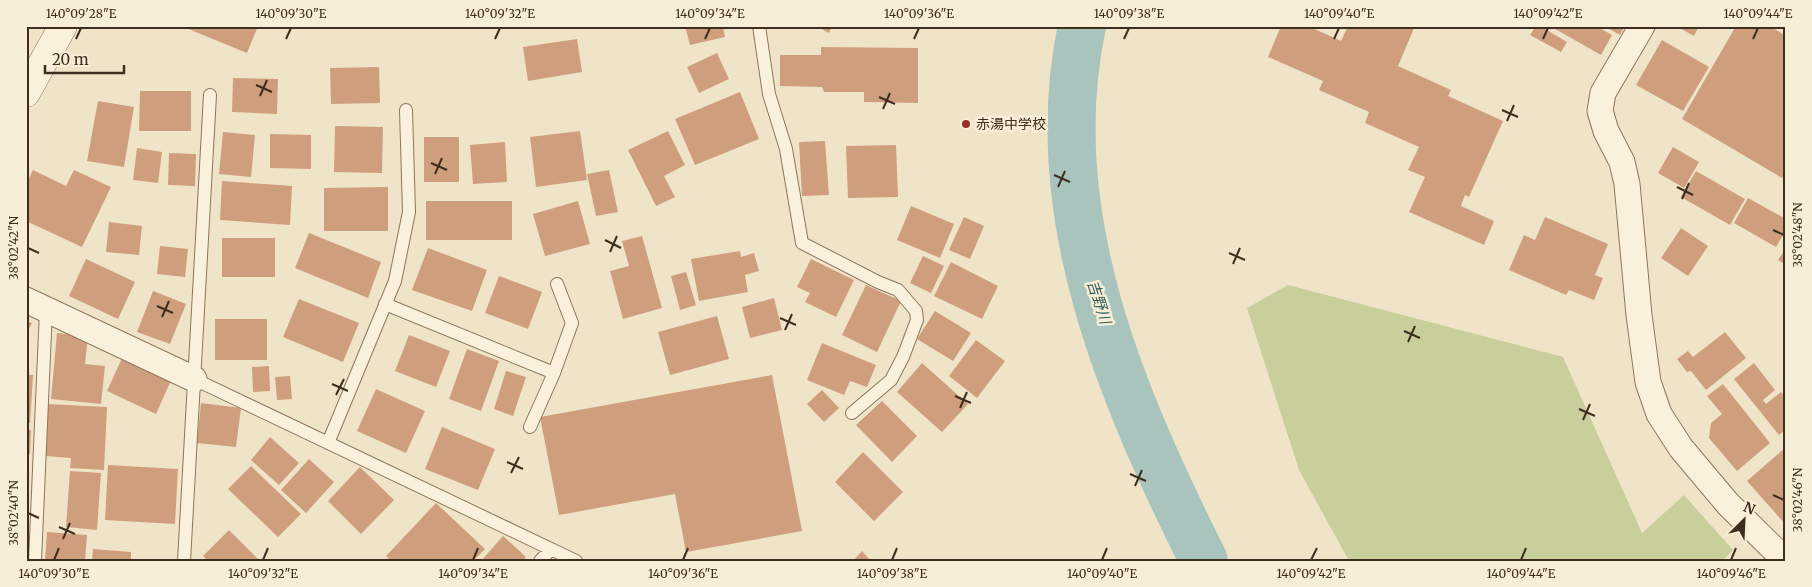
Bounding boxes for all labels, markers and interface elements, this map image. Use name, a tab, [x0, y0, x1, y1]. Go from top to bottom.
text: 140°09'28"E	[46, 6, 117, 21]
text: 140°09'30"E	[256, 6, 327, 21]
text: 140°09'32"E	[465, 6, 535, 21]
text: 140°09'34"E	[675, 6, 745, 21]
text: 140°09'36"E	[884, 6, 954, 21]
text: 140°09'38"E	[1094, 6, 1165, 21]
text: 140°09'40"E	[1304, 6, 1374, 21]
text: 140°09'42"E	[1514, 6, 1583, 21]
text: 140°09'44"E	[1724, 6, 1793, 21]
scale bar	[45, 42, 124, 74]
text: 20 m	[52, 50, 89, 69]
place label: 赤湯中学校	[976, 115, 1046, 133]
marker: 赤湯中学校	[960, 118, 972, 130]
text: 38°02'48"N	[1790, 202, 1805, 267]
text: 38°02'42"N	[6, 215, 21, 280]
water label: 吉野川	[1083, 278, 1116, 328]
text: 38°02'46"N	[1790, 467, 1805, 532]
text: 38°02'40"N	[6, 480, 21, 546]
north arrow	[1720, 494, 1770, 544]
text: N	[1741, 498, 1758, 519]
text: 140°09'30"E	[19, 566, 90, 581]
text: 140°09'32"E	[228, 566, 298, 581]
text: 140°09'34"E	[438, 566, 508, 581]
text: 140°09'36"E	[648, 566, 718, 581]
text: 140°09'38"E	[857, 566, 928, 581]
text: 140°09'40"E	[1067, 566, 1137, 581]
text: 140°09'42"E	[1277, 566, 1346, 581]
text: 140°09'44"E	[1487, 566, 1556, 581]
text: 140°09'46"E	[1696, 566, 1766, 581]

